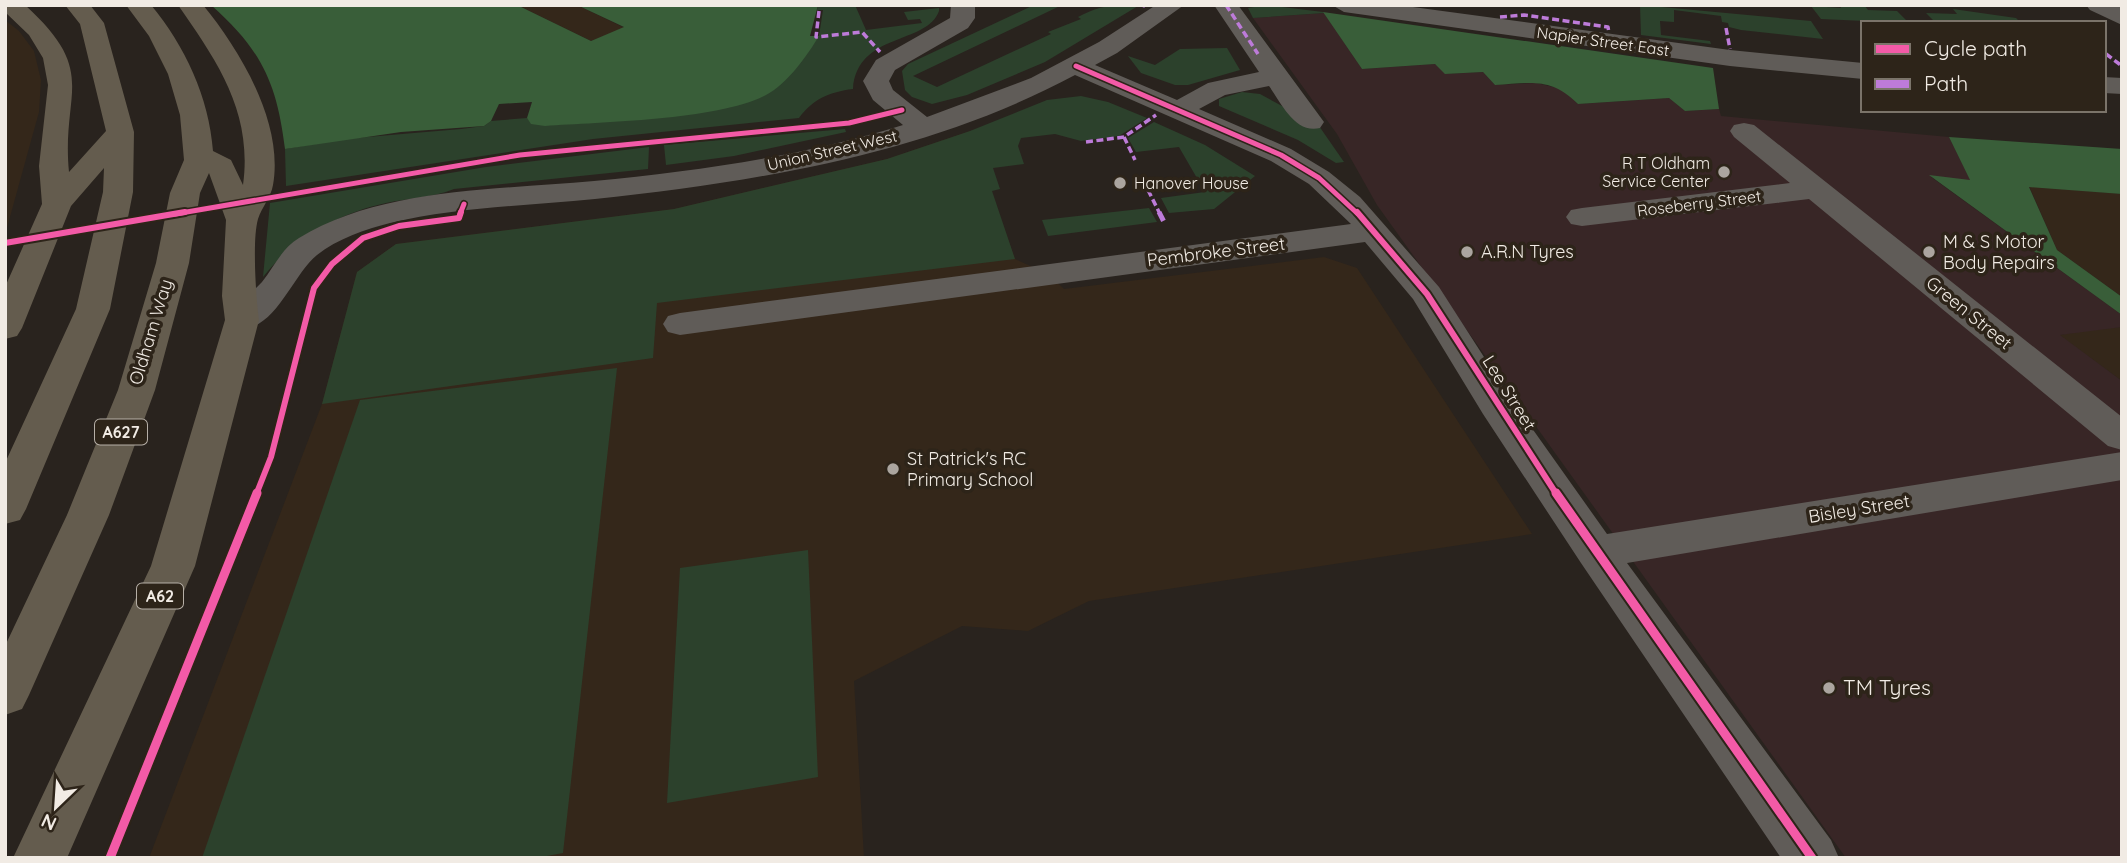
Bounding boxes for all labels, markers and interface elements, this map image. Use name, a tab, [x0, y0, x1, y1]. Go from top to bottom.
legend	[1861, 21, 2106, 112]
street label: Napier Street East	[1535, 22, 1671, 60]
text: Cycle path	[1924, 35, 2027, 61]
text: Path	[1924, 70, 1968, 96]
street label: Union Street West	[765, 125, 899, 175]
place label: R T Oldham Service Center	[1602, 153, 1710, 191]
marker: R T Oldham Service Center	[1716, 164, 1732, 180]
place label: Hanover House	[1134, 173, 1249, 193]
marker: Hanover House	[1112, 175, 1128, 191]
street label: Roseberry Street	[1636, 185, 1762, 221]
place label: M & S Motor Body Repairs	[1943, 230, 2055, 274]
street label: Pembroke Street	[1146, 232, 1286, 271]
place label: A.R.N Tyres	[1481, 240, 1574, 263]
marker: A.R.N Tyres	[1459, 244, 1475, 260]
marker: M & S Motor Body Repairs	[1921, 244, 1937, 260]
street label: Green Street	[1922, 271, 2017, 354]
street label: Oldham Way	[124, 276, 178, 388]
street label: Lee Street	[1477, 351, 1541, 434]
road number: A627	[95, 420, 147, 444]
place label: St Patrick's RC Primary School	[907, 447, 1033, 491]
marker: St Patrick's RC Primary School	[885, 461, 901, 477]
street label: Bisley Street	[1807, 489, 1911, 528]
road number: A62	[137, 583, 183, 608]
place label: TM Tyres	[1843, 674, 1931, 700]
marker: TM Tyres	[1821, 680, 1837, 696]
north arrow	[21, 772, 91, 842]
text: N	[37, 809, 60, 836]

